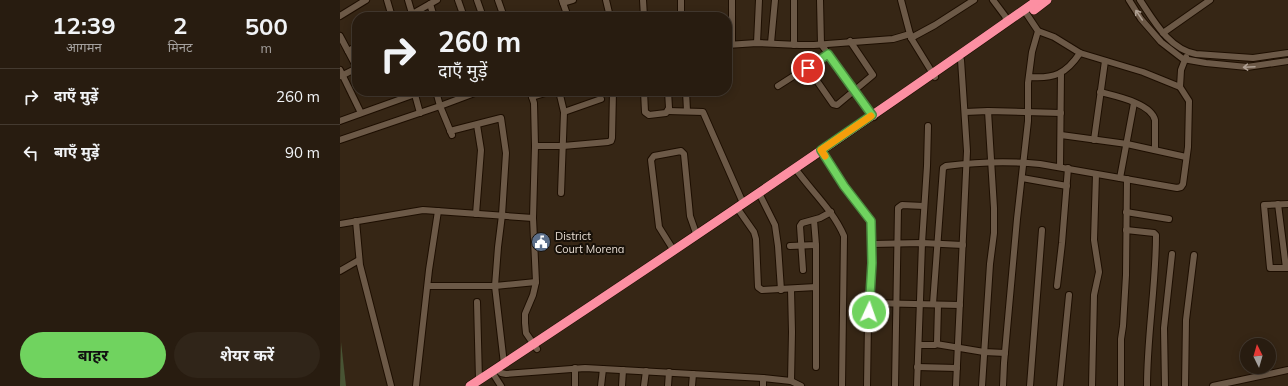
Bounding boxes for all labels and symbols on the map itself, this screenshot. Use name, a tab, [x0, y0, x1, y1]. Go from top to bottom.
one-way arrow	[1135, 10, 1143, 21]
pin	[791, 51, 825, 85]
one-way arrow	[1243, 63, 1256, 70]
place label: District Court Morena	[555, 229, 624, 256]
public building icon: District Court Morena	[530, 231, 552, 253]
position arrow	[848, 291, 890, 333]
north arrow	[1240, 338, 1276, 374]

